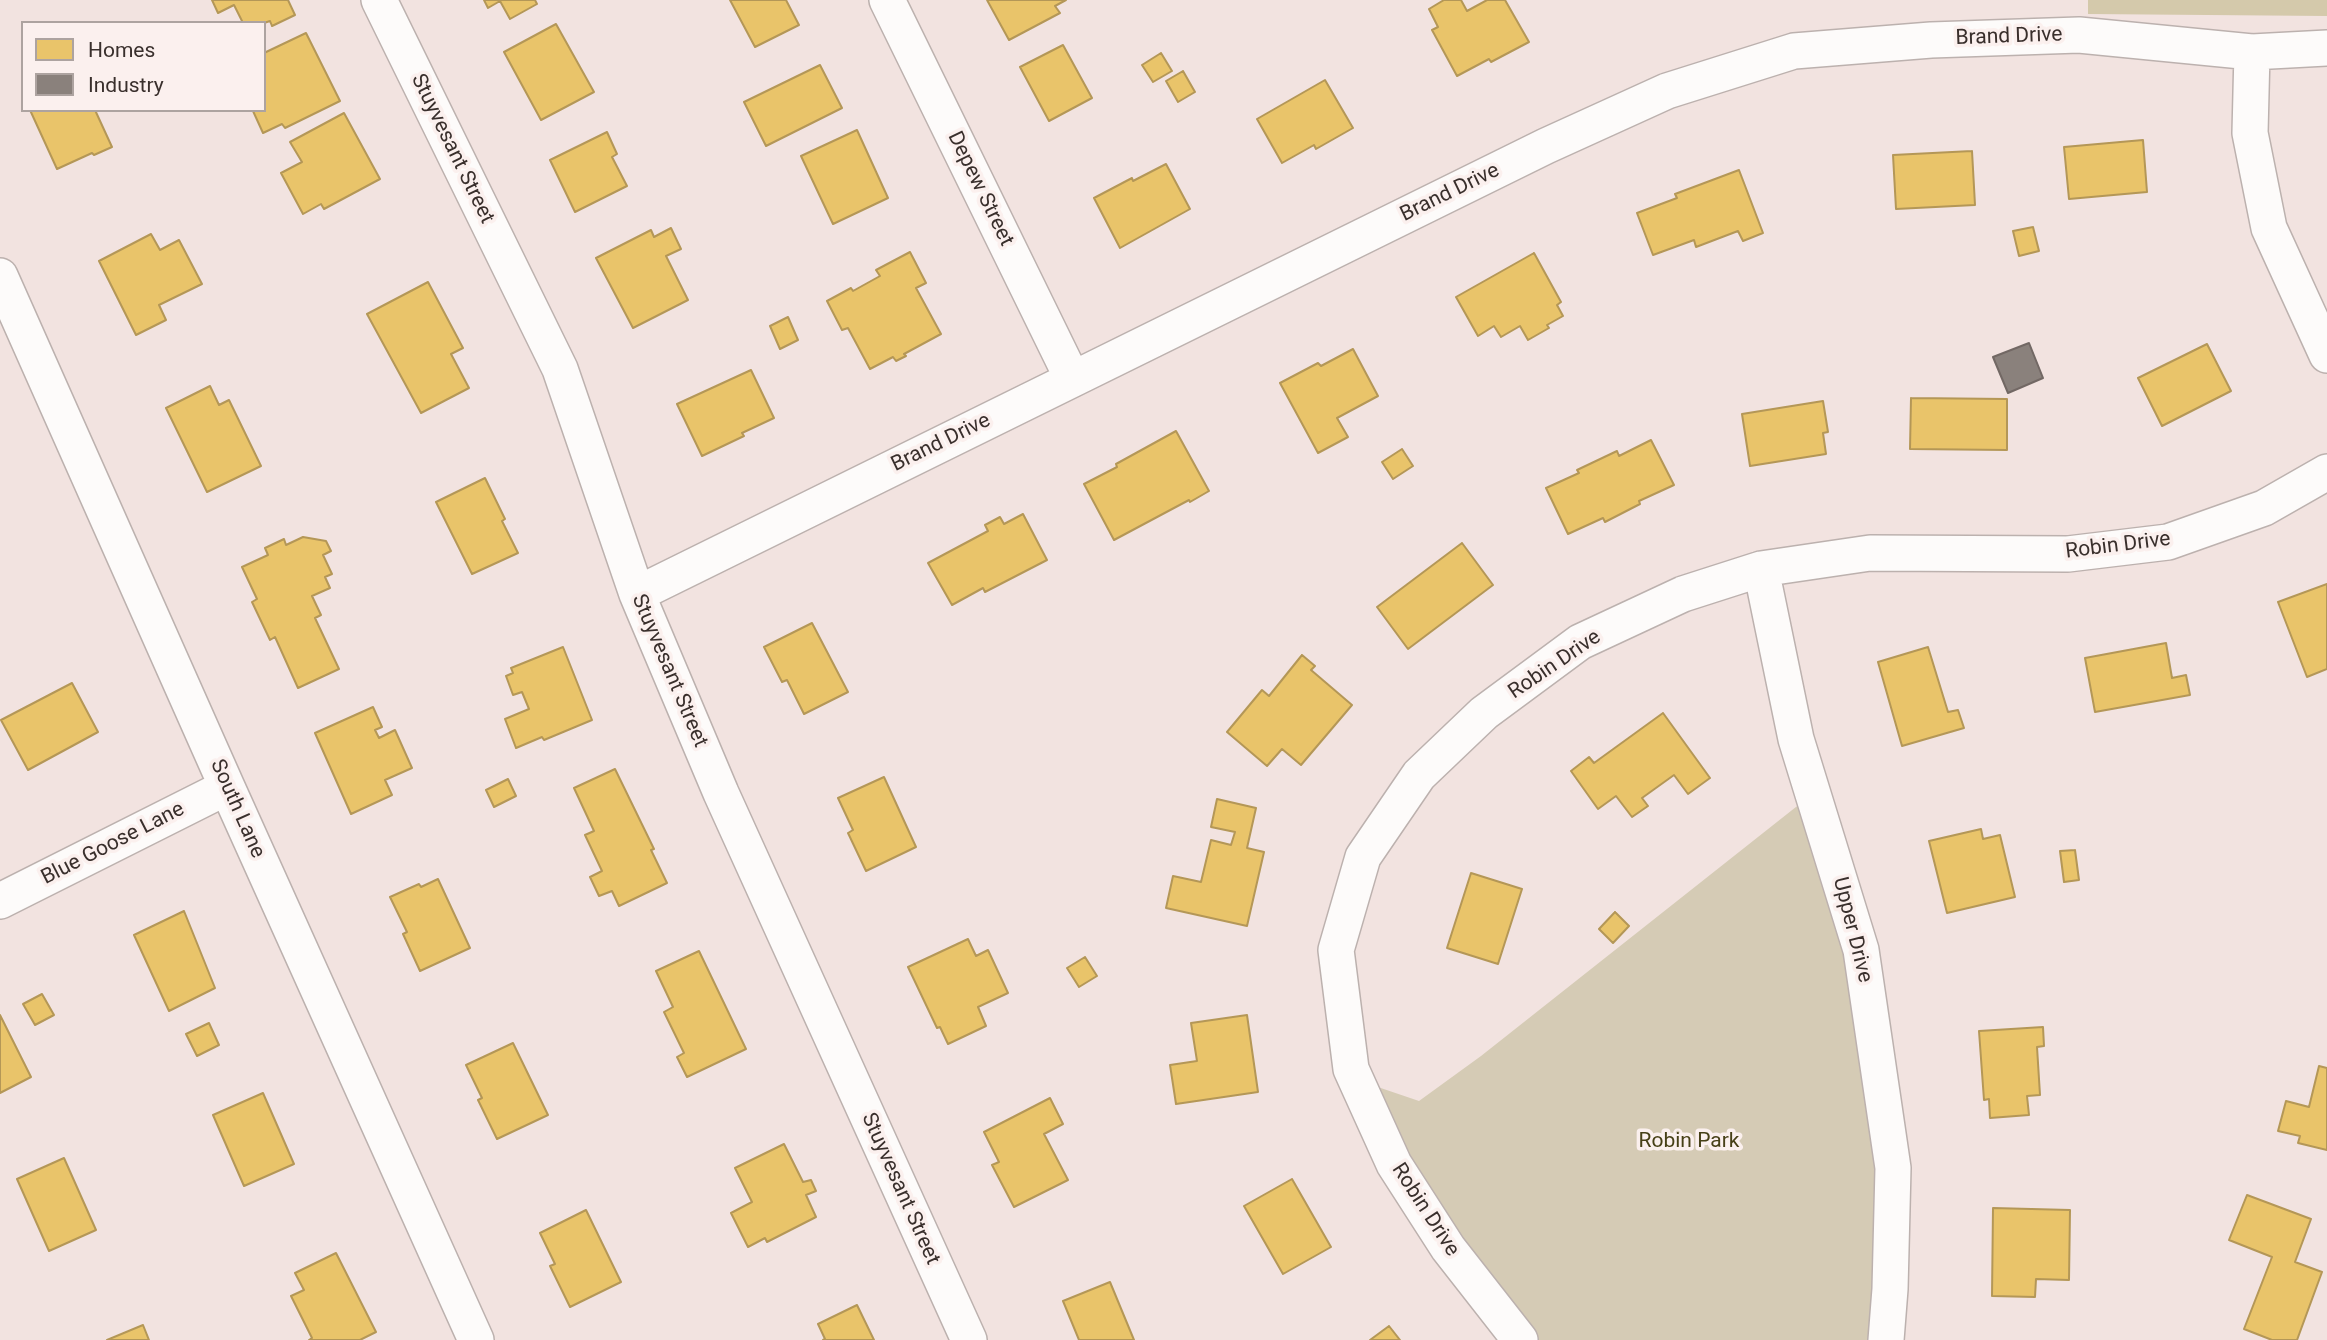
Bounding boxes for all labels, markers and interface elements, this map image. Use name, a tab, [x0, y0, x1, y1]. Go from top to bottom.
legend	[21, 21, 266, 112]
street label: Brand Drive	[1955, 23, 2063, 51]
text: Homes	[88, 38, 155, 62]
street label: Stuyvesant Street	[405, 70, 499, 228]
text: Industry	[88, 73, 164, 97]
street label: Depew Street	[941, 128, 1019, 250]
street label: Brand Drive	[1396, 158, 1504, 228]
street label: Brand Drive	[887, 408, 995, 478]
street label: Robin Drive	[2064, 527, 2172, 565]
street label: Stuyvesant Street	[625, 591, 713, 751]
street label: Robin Drive	[1504, 625, 1606, 705]
street label: South Lane	[204, 756, 270, 862]
street label: Blue Goose Lane	[37, 797, 189, 891]
street label: Upper Drive	[1827, 875, 1877, 985]
street label: Stuyvesant Street	[855, 1109, 945, 1269]
park label: Robin Park	[1639, 1129, 1739, 1155]
street label: Robin Drive	[1386, 1159, 1464, 1261]

